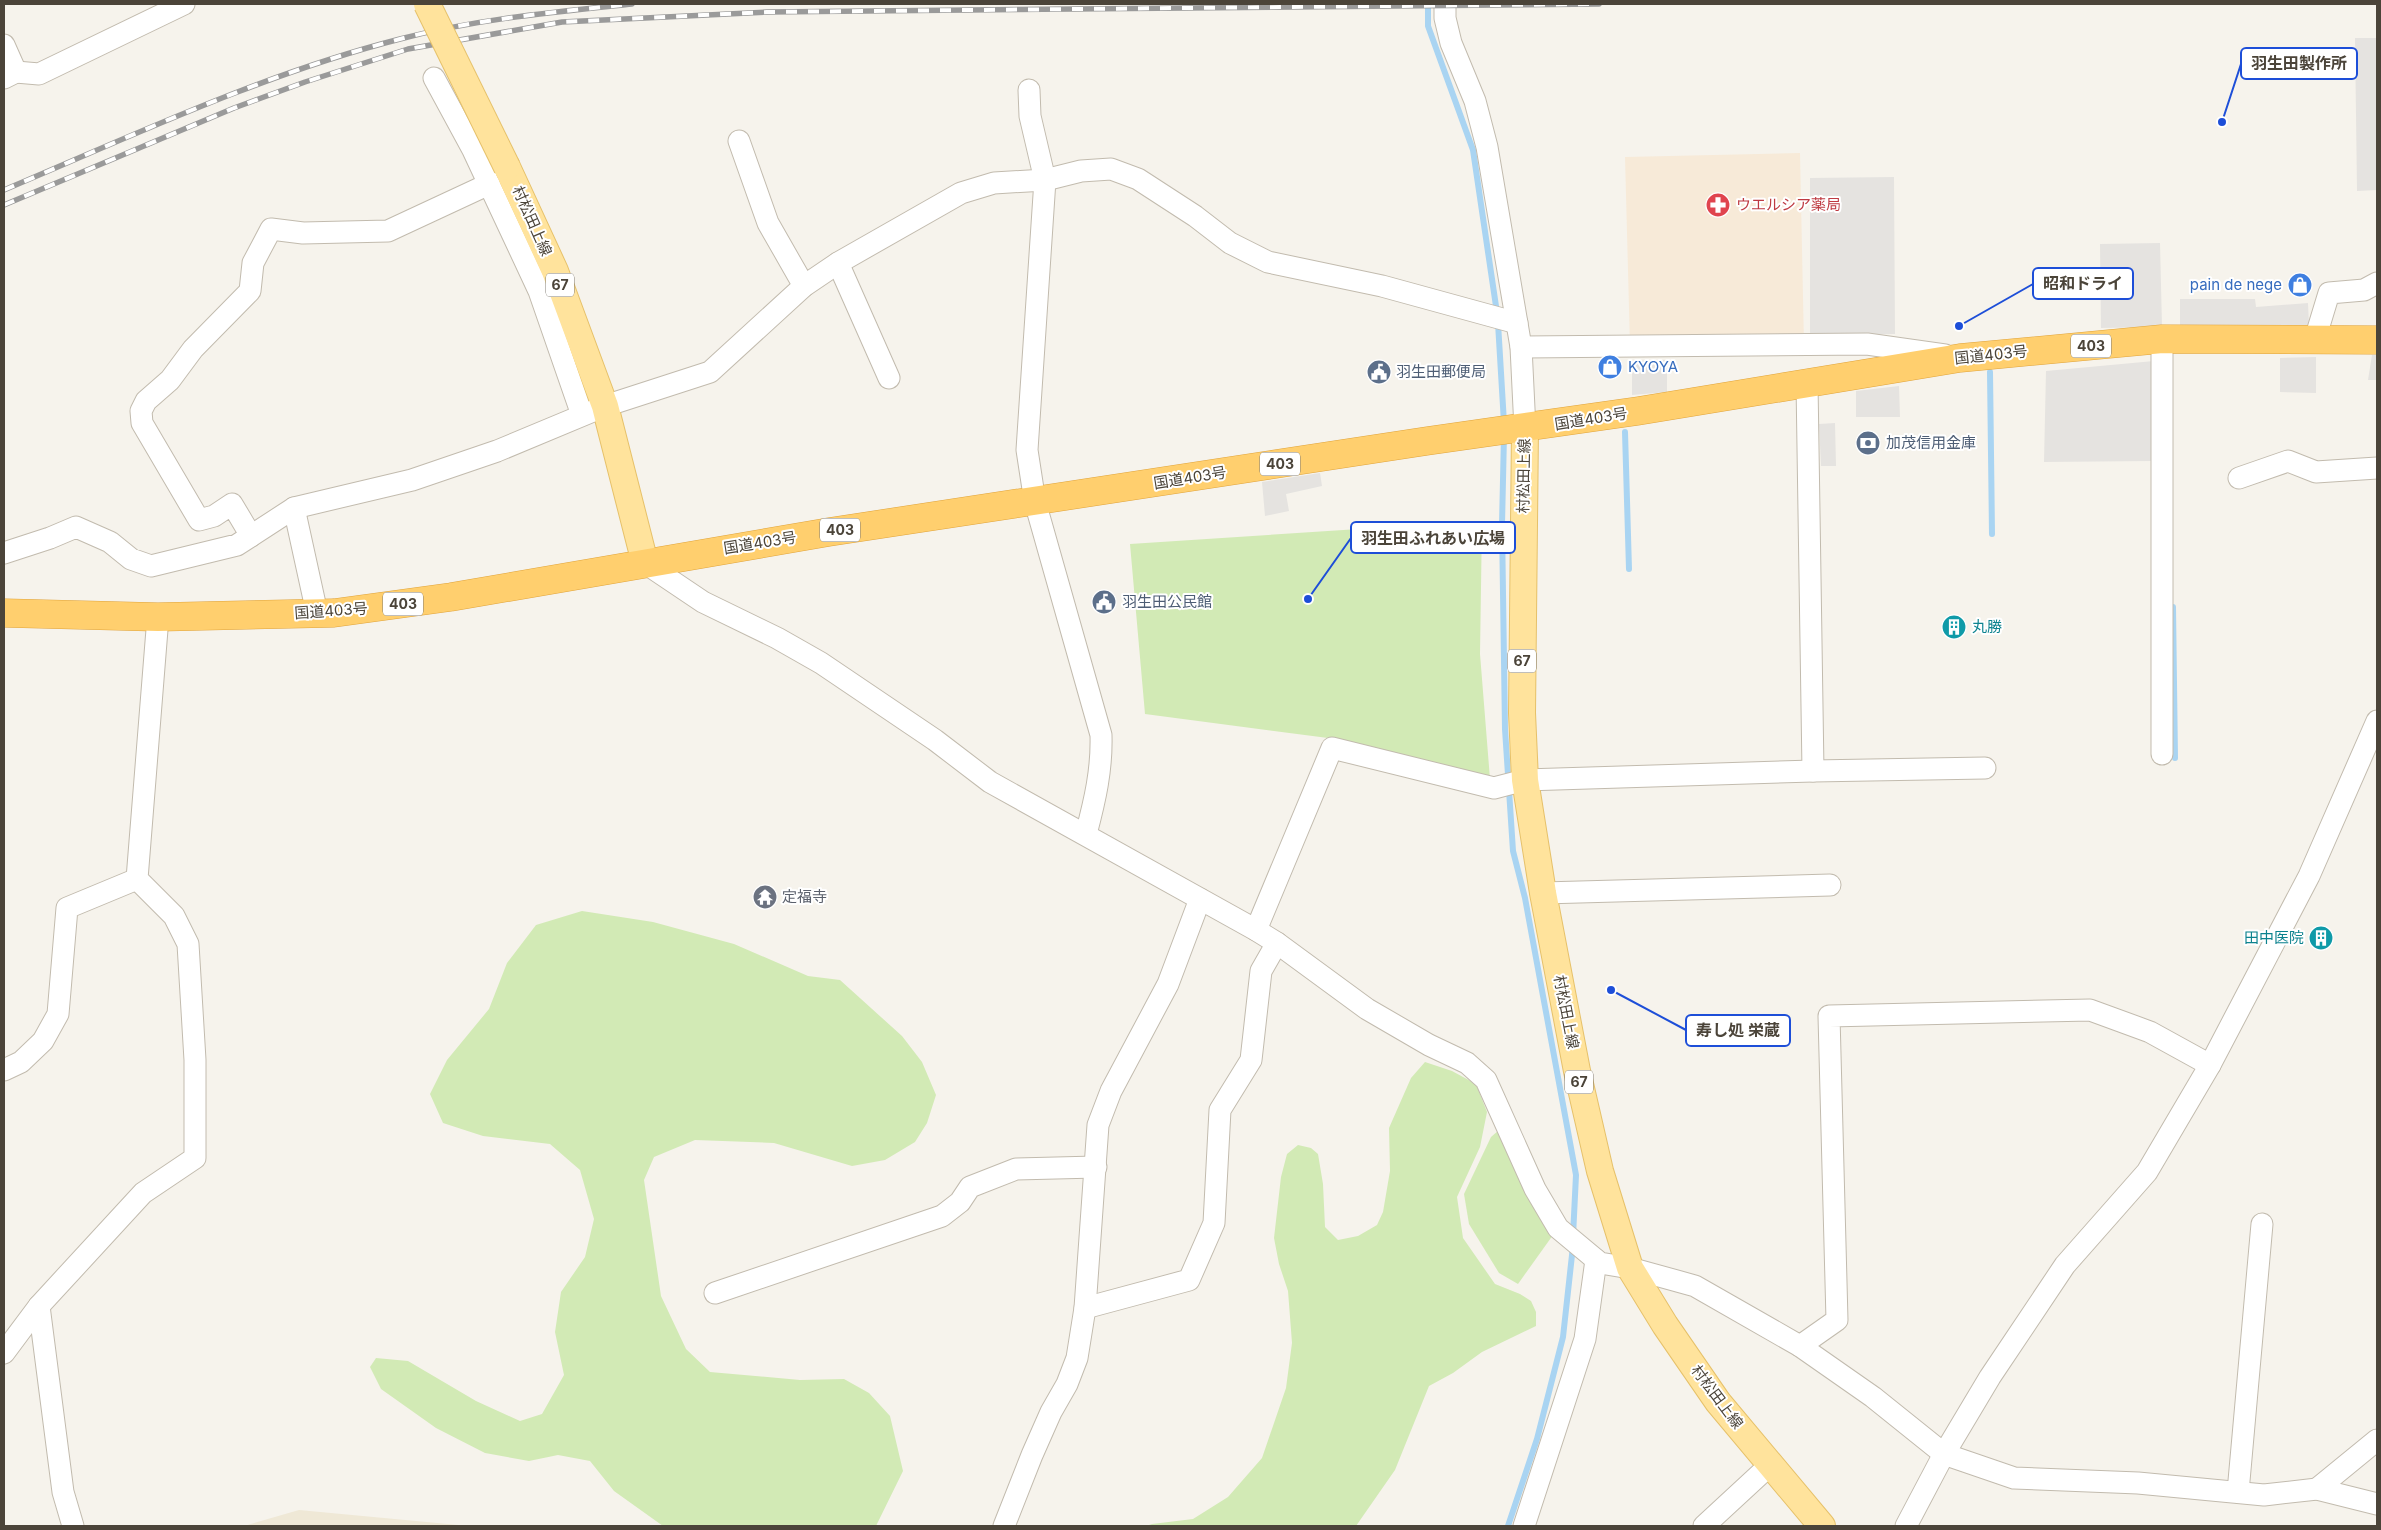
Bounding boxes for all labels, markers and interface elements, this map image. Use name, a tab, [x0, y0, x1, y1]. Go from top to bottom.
callout: 羽生田製作所	[2241, 48, 2357, 79]
text: 羽生田製作所	[2251, 53, 2347, 73]
street label: 村松田上線	[509, 183, 556, 259]
pharmacy icon: ウエルシア薬局	[1705, 192, 1731, 218]
place label: ウエルシア薬局	[1736, 195, 1841, 214]
callout: 昭和ドライ	[2033, 268, 2133, 299]
shop icon: pain de nege	[2287, 272, 2313, 298]
text: 昭和ドライ	[2043, 273, 2123, 293]
road number: 67	[546, 274, 574, 296]
place label: pain de nege	[2190, 275, 2282, 294]
road number: 403	[2071, 334, 2111, 358]
street label: 国道403号	[1953, 341, 2028, 368]
shop icon: KYOYA	[1597, 354, 1623, 380]
place label: KYOYA	[1628, 357, 1678, 376]
public building icon: 羽生田郵便局	[1366, 359, 1392, 385]
place label: 羽生田郵便局	[1396, 362, 1486, 381]
street label: 国道403号	[1553, 403, 1629, 434]
bank icon: 加茂信用金庫	[1855, 430, 1881, 456]
place label: 加茂信用金庫	[1886, 433, 1976, 452]
street label: 村松田上線	[1513, 438, 1534, 514]
road number: 403	[1260, 452, 1300, 476]
street label: 国道403号	[1152, 462, 1228, 493]
road number: 403	[820, 518, 860, 542]
callout: 羽生田ふれあい広場	[1351, 522, 1515, 553]
street label: 国道403号	[722, 527, 798, 558]
text: 羽生田ふれあい広場	[1361, 528, 1505, 548]
public building icon: 羽生田公民館	[1091, 589, 1117, 615]
road number: 403	[383, 592, 423, 616]
place label: 羽生田公民館	[1122, 592, 1212, 611]
street label: 国道403号	[294, 598, 368, 623]
building icon: 丸勝	[1941, 614, 1967, 640]
place label: 丸勝	[1972, 617, 2002, 636]
road number: 67	[1508, 649, 1536, 672]
temple icon: 定福寺	[752, 884, 778, 910]
place label: 定福寺	[782, 887, 827, 906]
building icon: 田中医院	[2308, 925, 2334, 951]
place label: 田中医院	[2244, 928, 2304, 947]
street label: 村松田上線	[1550, 973, 1583, 1051]
callout: 寿し処 栄蔵	[1686, 1015, 1790, 1046]
text: 寿し処 栄蔵	[1696, 1020, 1780, 1040]
road number: 67	[1565, 1070, 1593, 1094]
street label: 村松田上線	[1687, 1361, 1748, 1432]

